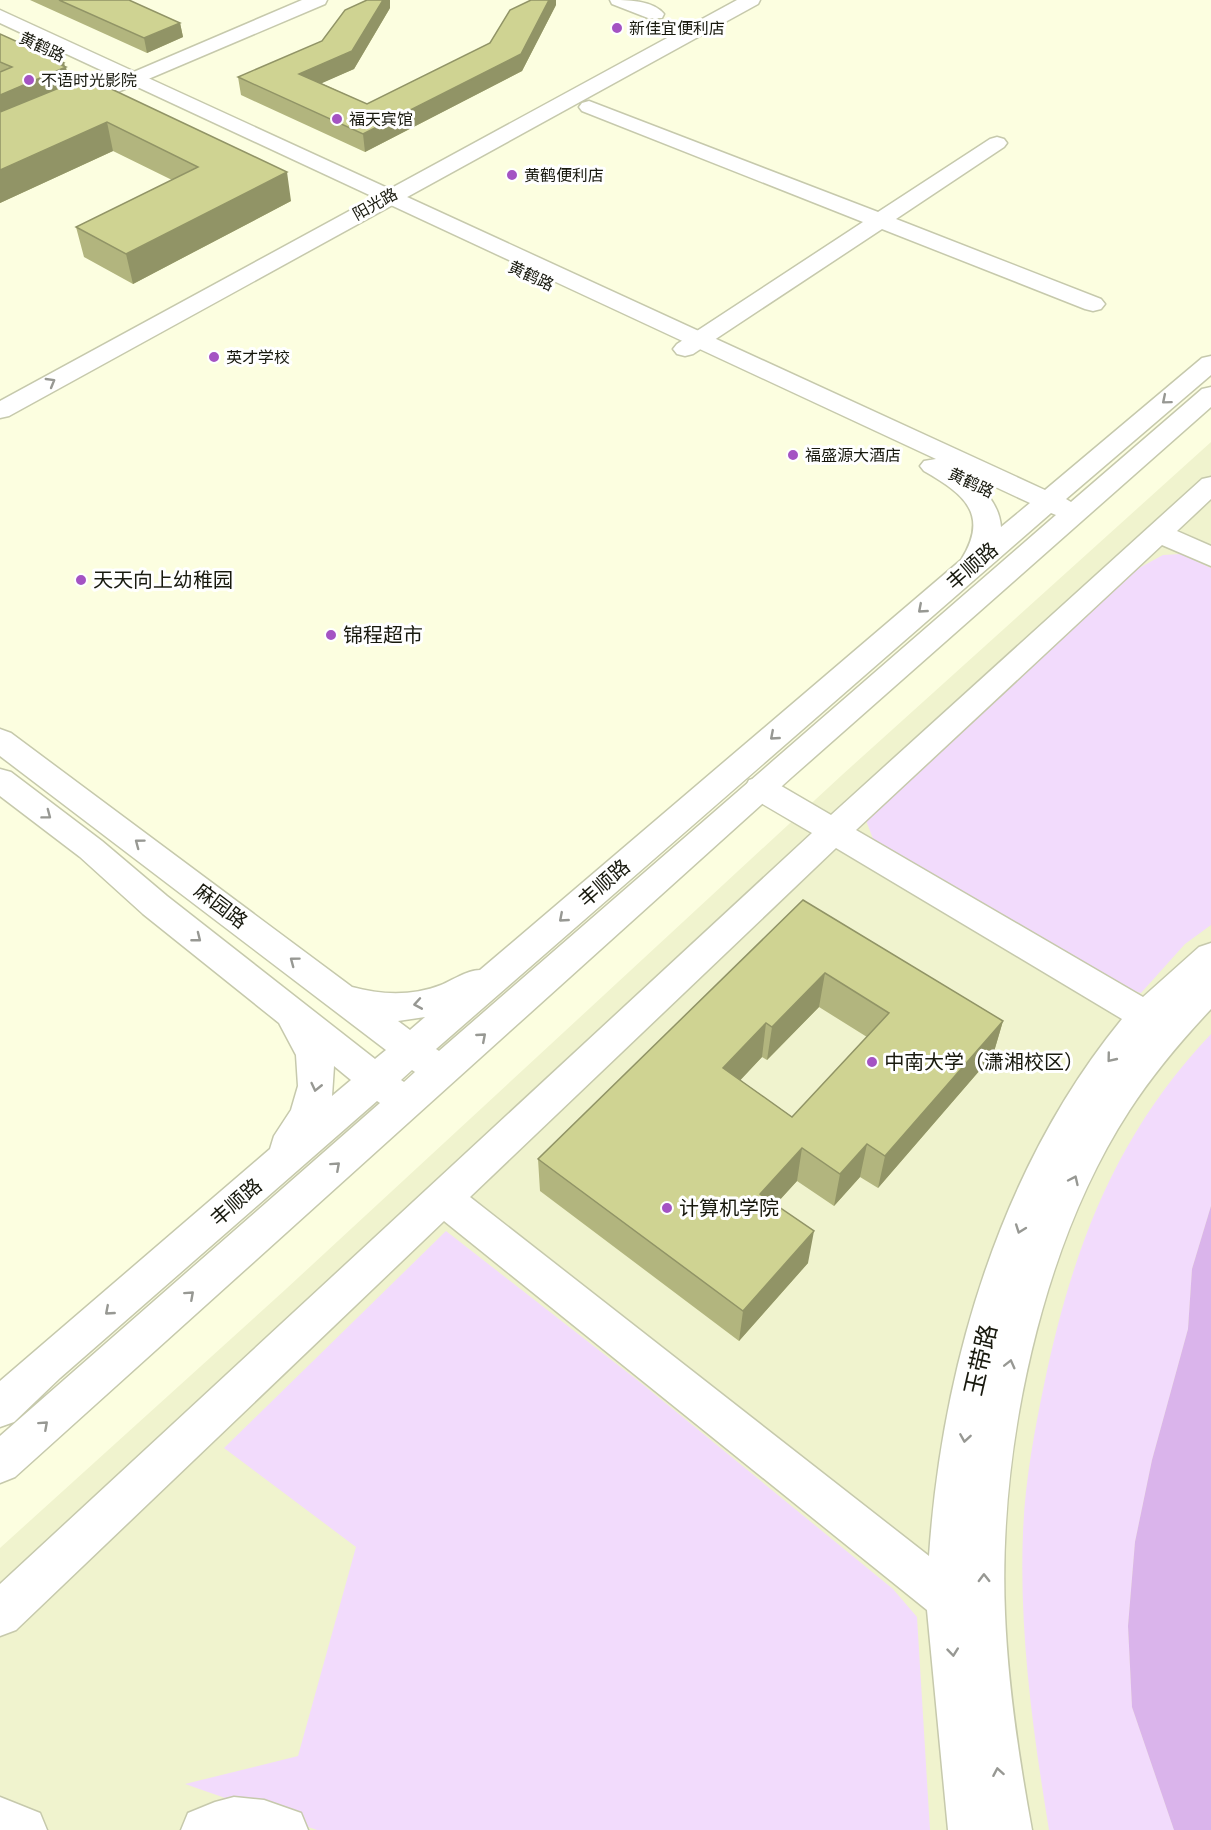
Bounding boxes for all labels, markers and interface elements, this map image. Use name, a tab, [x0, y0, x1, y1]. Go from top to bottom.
place label: 新佳宜便利店	[629, 19, 725, 38]
marker: 新佳宜便利店	[610, 21, 624, 35]
street label: 黄鹤路	[16, 28, 68, 66]
place label: 不语时光影院	[41, 71, 137, 90]
marker: 不语时光影院	[22, 73, 36, 87]
place label: 福天宾馆	[349, 110, 413, 129]
marker: 福天宾馆	[330, 112, 344, 126]
place label: 黄鹤便利店	[524, 166, 604, 185]
marker: 黄鹤便利店	[505, 168, 519, 182]
street label: 阳光路	[349, 184, 401, 224]
street label: 黄鹤路	[505, 257, 557, 295]
place label: 英才学校	[226, 348, 290, 367]
marker: 英才学校	[207, 350, 221, 364]
one-way arrow	[45, 378, 55, 390]
one-way arrow	[1162, 393, 1173, 404]
place label: 福盛源大酒店	[805, 446, 901, 465]
marker: 福盛源大酒店	[786, 448, 800, 462]
street label: 黄鹤路	[945, 464, 997, 502]
street label: 丰顺路	[941, 537, 1003, 595]
place label: 天天向上幼稚园	[93, 568, 233, 592]
marker: 天天向上幼稚园	[74, 573, 88, 587]
one-way arrow	[918, 602, 929, 613]
place label: 锦程超市	[343, 623, 423, 647]
marker: 锦程超市	[324, 628, 338, 642]
one-way arrow	[770, 729, 781, 740]
one-way arrow	[40, 808, 51, 819]
one-way arrow	[134, 840, 145, 851]
street label: 丰顺路	[573, 854, 635, 912]
street label: 麻园路	[190, 878, 252, 934]
one-way arrow	[559, 911, 570, 922]
one-way arrow	[191, 931, 202, 942]
one-way arrow	[290, 957, 301, 968]
one-way arrow	[414, 997, 424, 1010]
one-way arrow	[475, 1033, 486, 1044]
place label: 中南大学（潇湘校区）	[884, 1050, 1084, 1074]
one-way arrow	[1108, 1051, 1119, 1062]
marker: 中南大学（潇湘校区）	[865, 1055, 879, 1069]
one-way arrow	[310, 1082, 323, 1092]
one-way arrow	[329, 1162, 340, 1173]
street label: 丰顺路	[205, 1173, 267, 1231]
one-way arrow	[1066, 1176, 1078, 1187]
place label: 计算机学院	[679, 1196, 779, 1220]
marker: 计算机学院	[660, 1201, 674, 1215]
one-way arrow	[1015, 1224, 1028, 1234]
one-way arrow	[183, 1291, 194, 1302]
one-way arrow	[105, 1304, 116, 1315]
street label: 玉带路	[959, 1322, 1003, 1398]
one-way arrow	[1002, 1359, 1015, 1369]
one-way arrow	[37, 1421, 48, 1432]
one-way arrow	[959, 1432, 972, 1442]
one-way arrow	[978, 1574, 990, 1583]
one-way arrow	[946, 1648, 959, 1657]
one-way arrow	[992, 1768, 1005, 1778]

